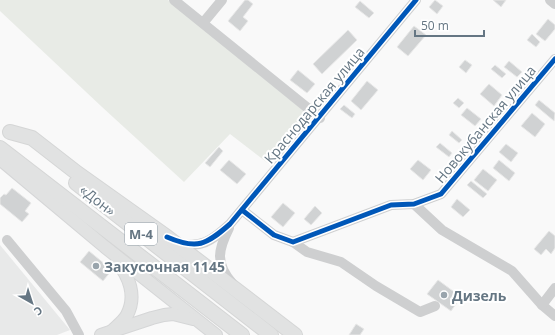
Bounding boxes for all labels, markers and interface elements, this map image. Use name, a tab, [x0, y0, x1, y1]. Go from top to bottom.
scale bar	[415, 12, 484, 38]
text: 50 m	[421, 17, 449, 34]
street label: Краснодарская улица	[260, 43, 368, 167]
street label: Новокубанская улица	[430, 61, 540, 187]
street label: «Дон»	[76, 180, 120, 220]
road number: М-4	[125, 223, 157, 245]
place label: Закусочная 1145	[104, 257, 225, 276]
marker: Закусочная 1145	[91, 261, 101, 271]
north arrow	[12, 283, 52, 323]
place label: Дизель	[452, 286, 507, 305]
marker: Дизель	[439, 290, 449, 300]
text: С	[31, 303, 46, 319]

